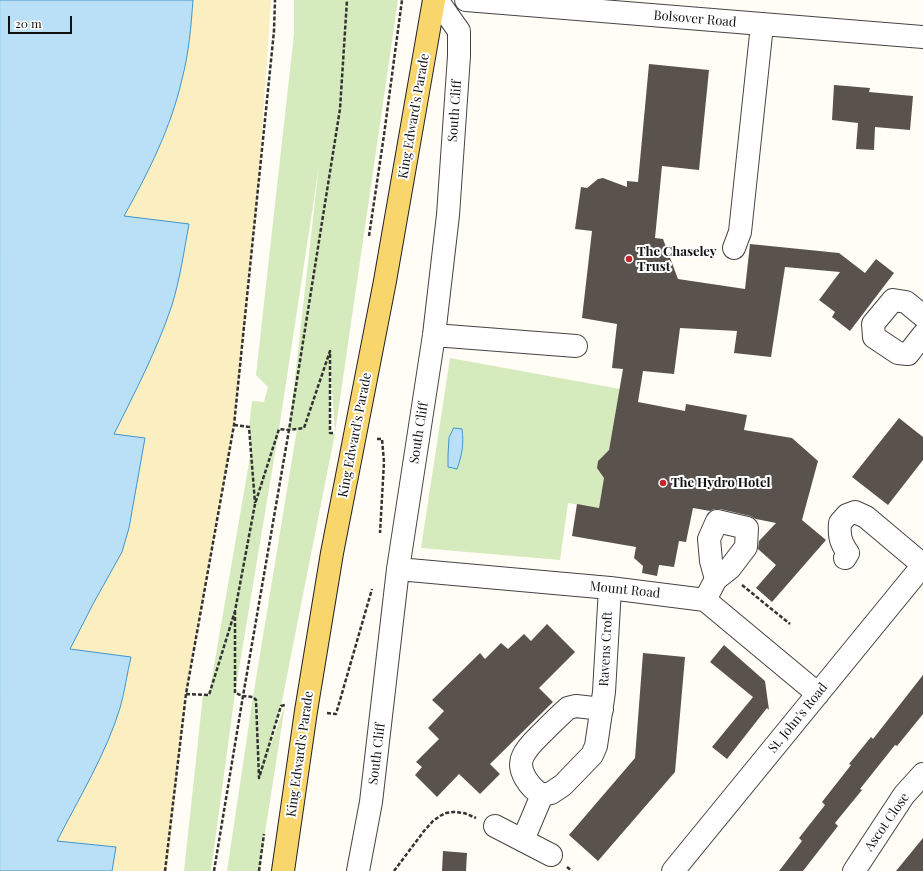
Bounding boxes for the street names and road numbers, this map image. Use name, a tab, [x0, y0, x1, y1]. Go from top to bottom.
street label: Bolsover Road	[653, 8, 737, 30]
street label: King Edward's Parade	[395, 52, 433, 180]
street label: South Cliff	[445, 79, 465, 143]
street label: King Edward's Parade	[335, 371, 375, 499]
street label: South Cliff	[406, 401, 432, 465]
street label: Mount Road	[589, 579, 661, 601]
street label: Ravens Croft	[596, 611, 616, 687]
street label: St. John's Road	[765, 680, 831, 756]
street label: King Edward's Parade	[283, 690, 317, 818]
street label: South Cliff	[365, 722, 389, 786]
street label: Ascot Close	[861, 790, 913, 854]

